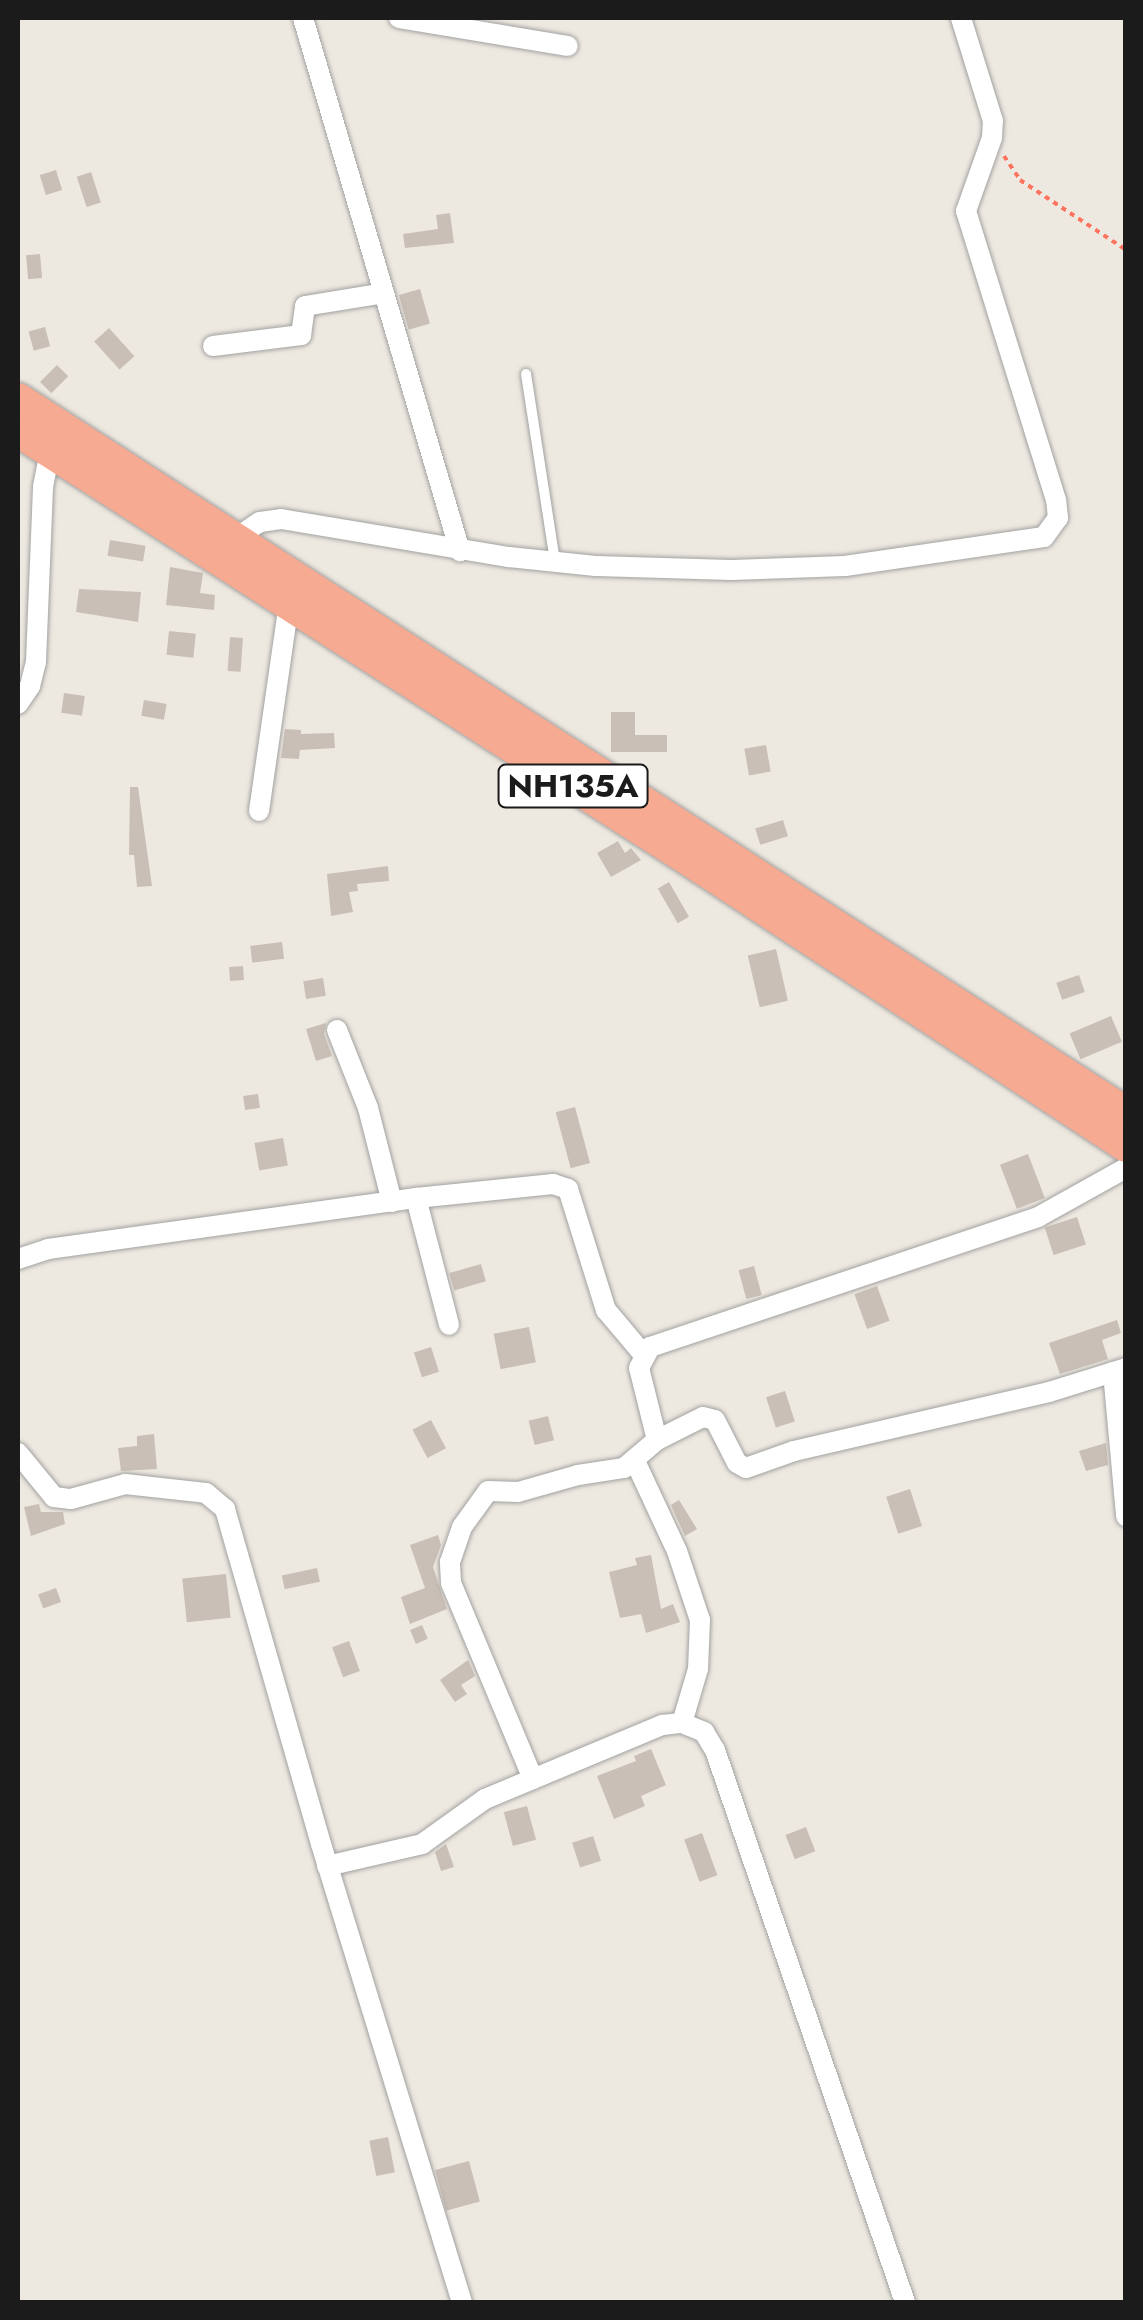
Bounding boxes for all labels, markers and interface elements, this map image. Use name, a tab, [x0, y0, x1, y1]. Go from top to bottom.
road number: NH135A	[496, 759, 650, 813]

